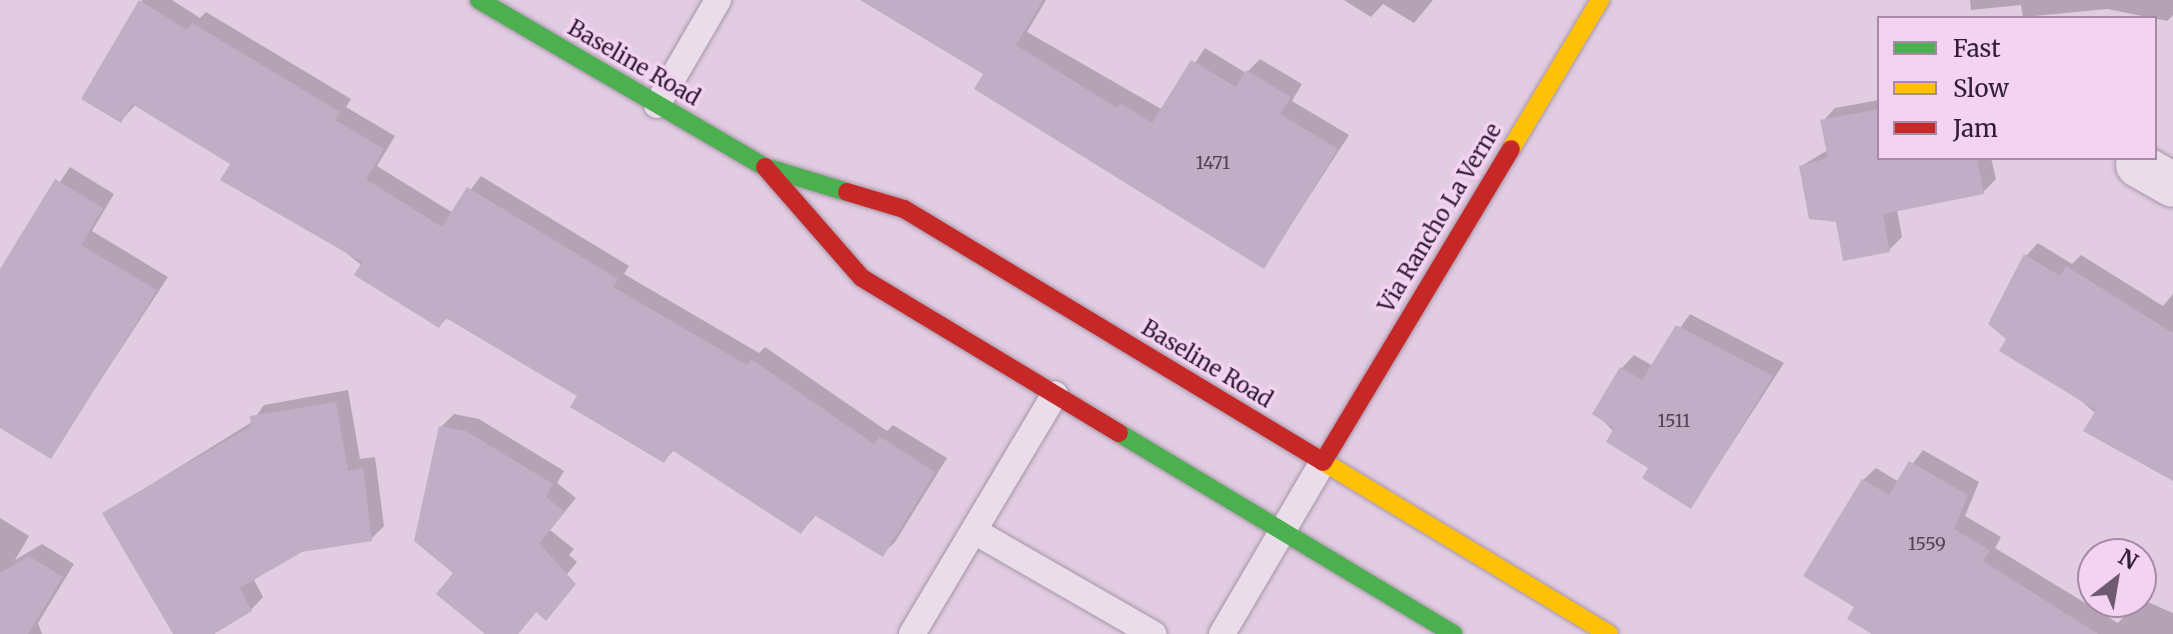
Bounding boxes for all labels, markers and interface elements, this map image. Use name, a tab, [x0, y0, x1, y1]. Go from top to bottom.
street label: Baseline Road	[563, 15, 705, 111]
legend	[1877, 16, 2157, 160]
text: Fast	[1953, 33, 2001, 64]
text: Slow	[1953, 73, 2009, 104]
text: Jam	[1953, 113, 1998, 144]
street label: Via Rancho La Verne	[1373, 119, 1507, 317]
house number: 1471	[1196, 152, 1230, 174]
street label: Baseline Road	[1137, 315, 1277, 413]
house number: 1511	[1658, 410, 1690, 432]
house number: 1559	[1908, 533, 1946, 555]
north arrow	[2077, 538, 2157, 618]
text: N	[2114, 543, 2143, 576]

